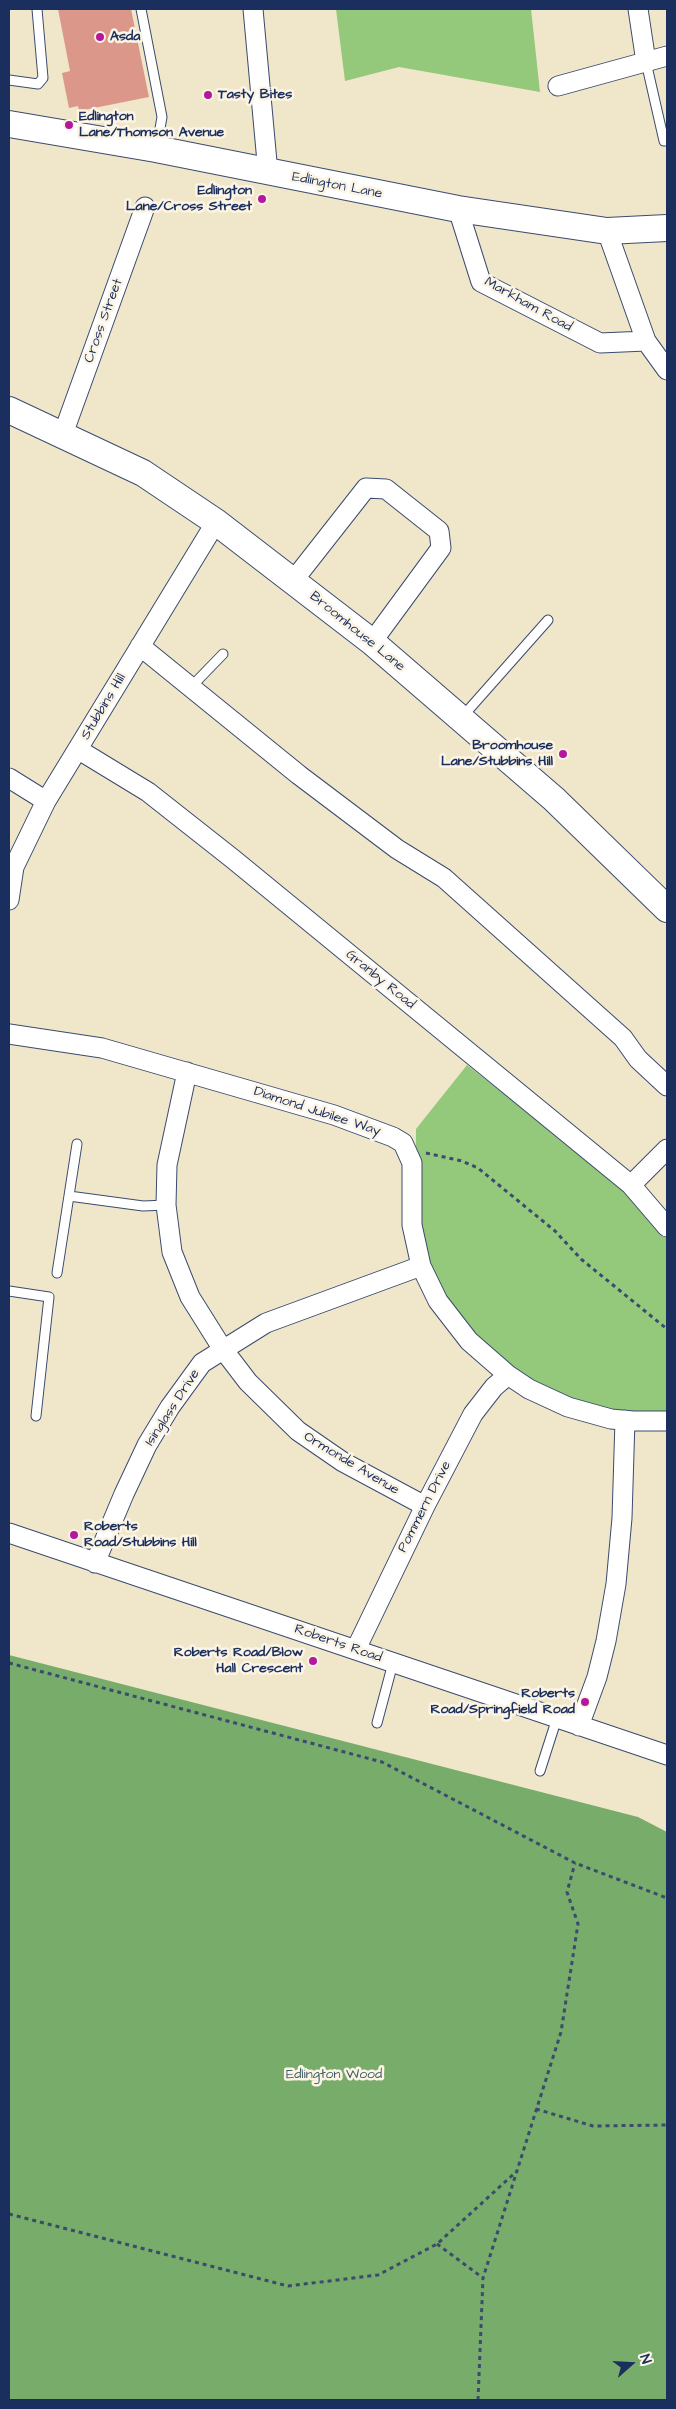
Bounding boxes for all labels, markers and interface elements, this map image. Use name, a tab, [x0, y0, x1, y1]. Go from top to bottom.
place label: Asda	[110, 29, 140, 45]
marker: Asda	[94, 31, 106, 43]
place label: Tasty Bites	[218, 87, 292, 103]
marker: Tasty Bites	[202, 89, 214, 101]
place label: Edlington Lane/Thomson Avenue	[79, 109, 224, 142]
marker: Edlington Lane/Thomson Avenue	[63, 119, 75, 131]
street label: Edlington Lane	[290, 169, 384, 203]
place label: Edlington Lane/Cross Street	[126, 183, 252, 216]
marker: Edlington Lane/Cross Street	[256, 193, 268, 205]
street label: Markham Road	[481, 274, 575, 336]
street label: Cross Street	[81, 277, 127, 365]
street label: Broomhouse Lane	[306, 588, 408, 676]
street label: Stubbins Hill	[78, 671, 130, 743]
place label: Broomhouse Lane/Stubbins Hill	[441, 738, 553, 770]
marker: Broomhouse Lane/Stubbins Hill	[557, 748, 569, 760]
street label: Granby Road	[342, 947, 418, 1013]
street label: Diamond Jubilee Way	[251, 1084, 383, 1140]
street label: Isinglass Drive	[142, 1366, 204, 1450]
street label: Ormonde Avenue	[300, 1429, 402, 1499]
street label: Pommern Drive	[395, 1459, 455, 1555]
place label: Roberts Road/Stubbins Hill	[84, 1519, 197, 1551]
marker: Roberts Road/Stubbins Hill	[68, 1529, 80, 1541]
street label: Roberts Road	[292, 1621, 384, 1667]
place label: Roberts Road/Blow Hall Crescent	[174, 1645, 303, 1678]
marker: Roberts Road/Blow Hall Crescent	[307, 1655, 319, 1667]
place label: Roberts Road/Springfield Road	[430, 1686, 575, 1718]
marker: Roberts Road/Springfield Road	[579, 1696, 591, 1708]
park label: Edlington Wood	[286, 2067, 382, 2083]
north arrow	[606, 2339, 656, 2389]
text: N	[634, 2352, 656, 2367]

